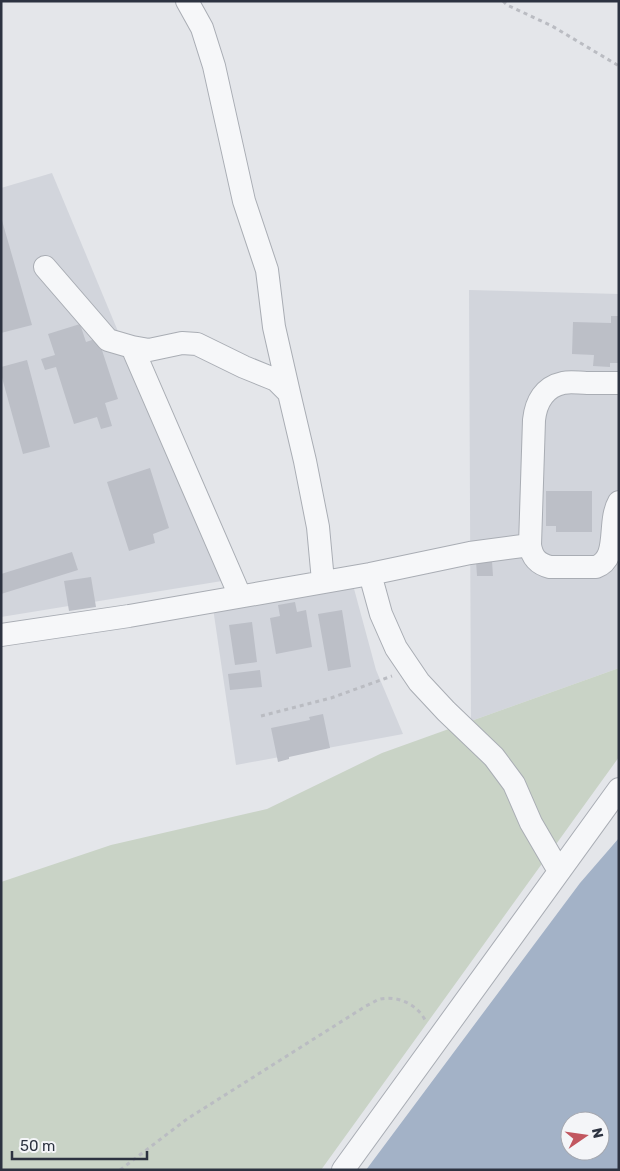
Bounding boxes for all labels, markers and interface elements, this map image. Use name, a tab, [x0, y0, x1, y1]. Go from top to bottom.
north arrow	[560, 1111, 610, 1161]
text: N	[588, 1126, 607, 1140]
scale bar	[12, 1128, 148, 1160]
text: 50 m	[20, 1137, 55, 1155]

